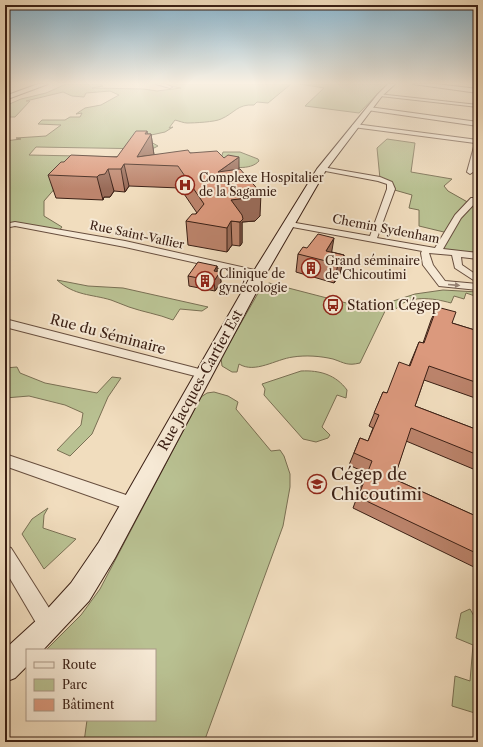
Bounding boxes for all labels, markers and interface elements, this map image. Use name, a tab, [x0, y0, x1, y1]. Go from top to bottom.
place label: Complexe Hospitalier de la Sagamie	[199, 170, 324, 199]
hospital icon: Complexe Hospitalier de la Sagamie	[174, 174, 196, 196]
street label: Chemin Sydenham	[331, 211, 441, 246]
street label: Rue Saint-Vallier	[88, 217, 186, 252]
place label: Grand séminaire de Chicoutimi	[325, 253, 420, 282]
building icon: Grand séminaire de Chicoutimi	[300, 257, 322, 279]
place label: Clinique de gynécologie	[219, 266, 288, 295]
building icon: Clinique de gynécologie	[194, 270, 216, 292]
one-way arrow	[448, 282, 460, 289]
bus stop icon: Station Cégep	[322, 294, 344, 316]
place label: Station Cégep	[347, 296, 440, 314]
street label: Rue Jacques-Cartier Est	[154, 306, 246, 454]
street label: Rue du Séminaire	[48, 310, 168, 358]
place label: Cégep de Chicoutimi	[331, 464, 422, 504]
school or university icon: Cégep de Chicoutimi	[306, 473, 328, 495]
legend	[26, 649, 156, 721]
text: Route	[62, 657, 97, 672]
text: Parc	[62, 677, 87, 692]
text: Bâtiment	[62, 697, 115, 712]

